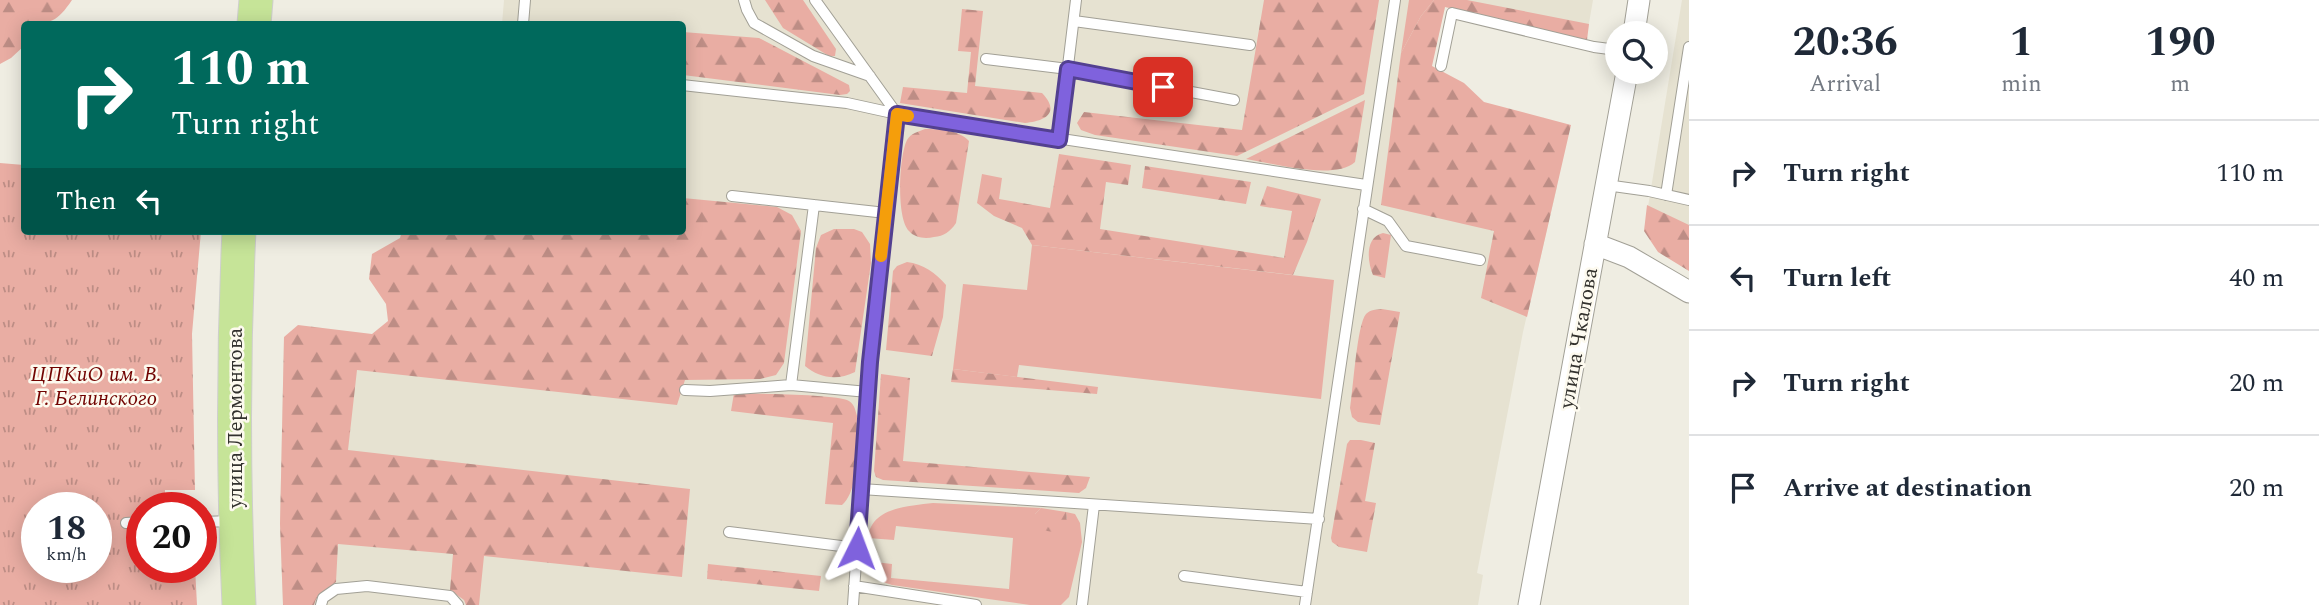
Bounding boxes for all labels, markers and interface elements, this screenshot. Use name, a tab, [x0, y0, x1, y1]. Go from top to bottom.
text: 20:36	[1792, 11, 1898, 74]
text: 1	[2010, 11, 2033, 74]
text: 190	[2145, 11, 2216, 74]
map controls	[1605, 21, 1668, 84]
button: search	[1605, 21, 1668, 84]
text: 110 m	[171, 32, 310, 107]
icon: right	[56, 49, 147, 140]
pin	[1133, 57, 1193, 117]
text: Arrival	[1809, 67, 1881, 102]
text: min	[2001, 67, 2042, 102]
text: m	[2170, 67, 2190, 102]
icon: arrive	[1144, 68, 1182, 106]
text: Turn right	[171, 100, 319, 149]
text: Turn right	[1783, 153, 1910, 193]
text: 110 m	[2216, 153, 2284, 193]
icon: right	[1724, 154, 1762, 192]
text: Then	[56, 181, 116, 221]
icon: left	[130, 182, 168, 220]
text: Turn left	[1783, 258, 1891, 298]
text: 40 m	[2229, 258, 2284, 298]
icon: left	[1724, 259, 1762, 297]
street label: улица Чкалова	[1551, 264, 1607, 412]
street label: улица Лермонтова	[220, 327, 252, 509]
park label: ЦПКиО им. В. Г. Белинского	[30, 359, 162, 415]
text: Turn right	[1783, 363, 1910, 403]
text: 20 m	[2229, 363, 2284, 403]
icon: right	[1724, 364, 1762, 402]
text: Arrive at destination	[1783, 468, 2032, 508]
text: 20 m	[2229, 468, 2284, 508]
icon: arrive	[1724, 469, 1762, 507]
speed limit sign: 20	[126, 492, 217, 583]
text: 18	[47, 502, 86, 555]
position arrow	[820, 511, 894, 585]
text: km/h	[46, 541, 87, 568]

